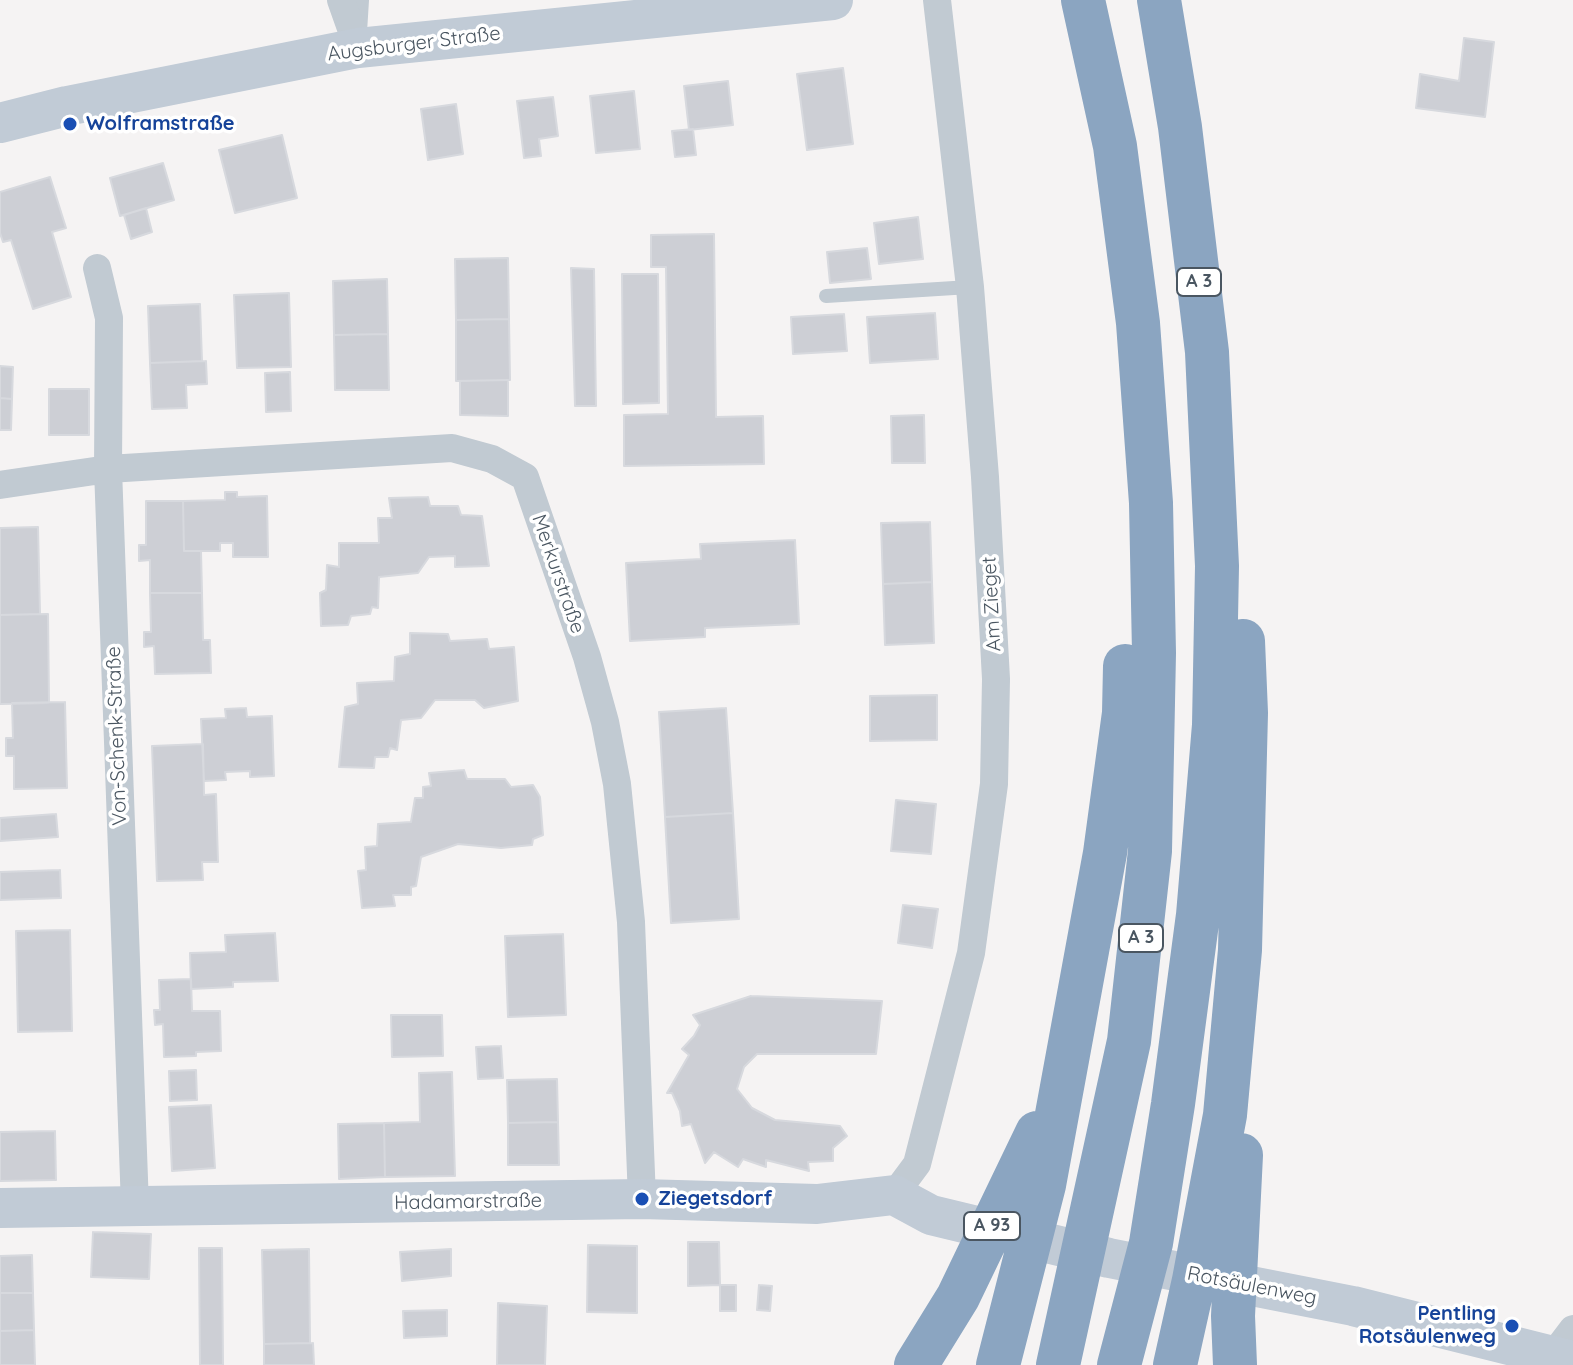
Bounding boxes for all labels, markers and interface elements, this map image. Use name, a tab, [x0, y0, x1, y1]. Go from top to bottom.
street label: Augsburger Straße	[326, 21, 502, 67]
place label: Wolframstraße	[86, 112, 235, 136]
marker: Wolframstraße	[61, 115, 79, 133]
road number: A 3	[1177, 268, 1221, 296]
street label: Merkurstraße	[526, 511, 590, 637]
street label: Am Zieget	[978, 556, 1006, 652]
street label: Von-Schenk-Straße	[102, 646, 132, 826]
road number: A 3	[1119, 924, 1163, 952]
place label: Ziegetsdorf	[658, 1187, 772, 1211]
street label: Hadamarstraße	[394, 1189, 542, 1215]
marker: Ziegetsdorf	[633, 1190, 651, 1208]
road number: A 93	[964, 1212, 1020, 1240]
street label: Rotsäulenweg	[1185, 1262, 1319, 1310]
place label: Pentling Rotsäulenweg	[1359, 1302, 1496, 1349]
marker: Pentling Rotsäulenweg	[1503, 1317, 1521, 1335]

